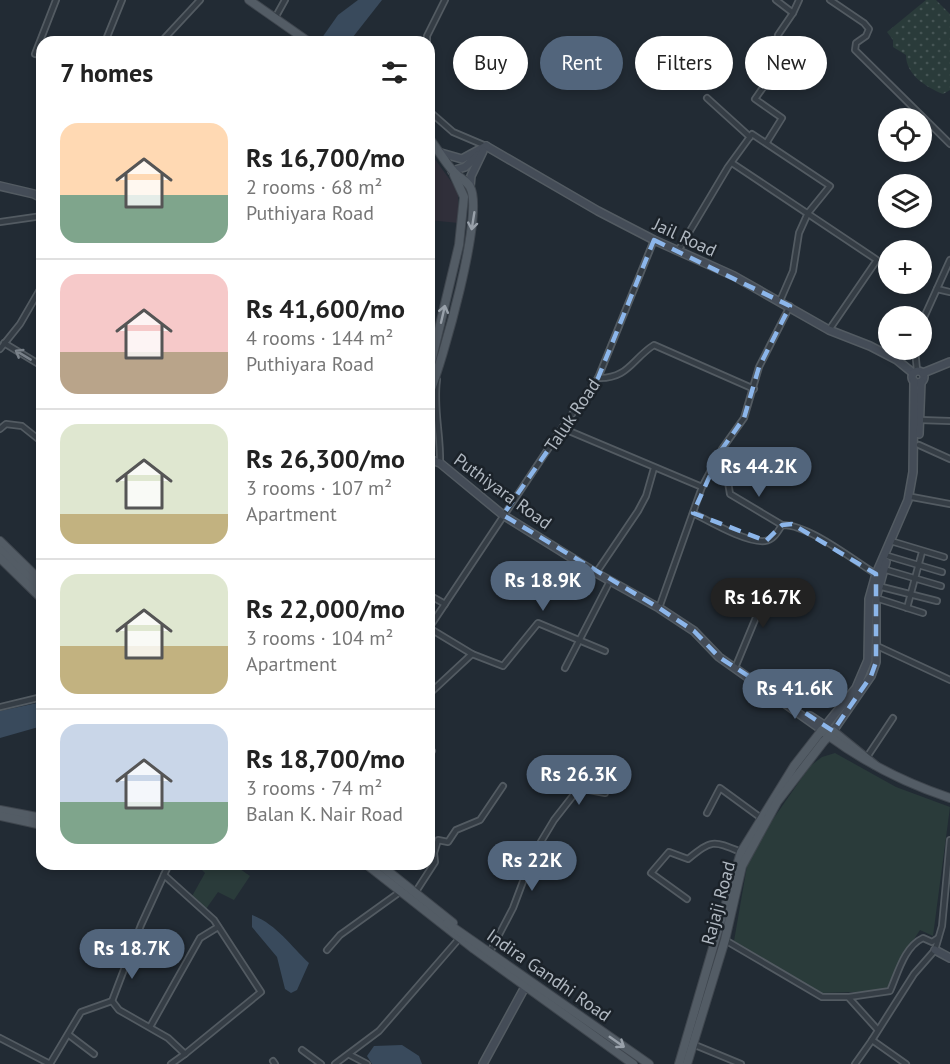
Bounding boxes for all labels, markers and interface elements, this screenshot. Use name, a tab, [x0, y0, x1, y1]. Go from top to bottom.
chip: Buy	[453, 36, 528, 90]
chip: Rent	[540, 36, 623, 90]
chip: Filters	[635, 36, 733, 90]
chip: New	[745, 36, 827, 90]
text: 7 homes	[60, 56, 153, 89]
icon: filters	[378, 56, 411, 89]
map controls	[878, 108, 932, 360]
button: locate	[878, 108, 932, 162]
text: Rs 16,700/mo	[246, 141, 405, 174]
icon: home	[108, 147, 180, 219]
text: 2 rooms · 68 m²	[246, 174, 382, 200]
button: layers	[878, 174, 932, 228]
text: Puthiyara Road	[246, 200, 374, 226]
one-way arrow	[467, 210, 478, 230]
street label: Jail Road	[649, 212, 720, 262]
button: +	[878, 240, 932, 294]
text: Rs 41,600/mo	[246, 292, 405, 325]
icon: home	[108, 298, 180, 370]
one-way arrow	[438, 305, 450, 324]
button: −	[878, 306, 932, 360]
text: 4 rooms · 144 m²	[246, 325, 393, 351]
one-way arrow	[15, 348, 32, 360]
text: Puthiyara Road	[246, 351, 374, 377]
street label: Taluk Road	[539, 374, 605, 456]
text: Rs 26,300/mo	[246, 442, 405, 475]
pin: Rs 44.2K	[697, 447, 821, 498]
icon: home	[108, 448, 180, 520]
street label: Puthiyara Road	[450, 448, 556, 534]
text: Rs 44.2K	[721, 453, 797, 479]
text: 3 rooms · 107 m²	[246, 475, 392, 501]
text: Apartment	[246, 501, 337, 527]
pin: Rs 18.9K	[481, 561, 605, 612]
text: Rs 18.9K	[505, 567, 581, 593]
pin: Rs 16.7K	[701, 578, 825, 629]
text: Rs 16.7K	[725, 584, 801, 610]
text: Rs 22,000/mo	[246, 592, 405, 625]
icon: home	[108, 598, 180, 670]
text: 3 rooms · 104 m²	[246, 625, 393, 651]
text: Apartment	[246, 651, 337, 677]
pin: Rs 41.6K	[733, 669, 857, 720]
text: Rs 41.6K	[757, 675, 833, 701]
text: Rs 18,700/mo	[246, 742, 405, 775]
icon: home	[108, 748, 180, 820]
pin: Rs 26.3K	[517, 755, 641, 806]
text: Rs 26.3K	[541, 761, 617, 787]
text: 3 rooms · 74 m²	[246, 775, 382, 801]
text: Balan K. Nair Road	[246, 801, 403, 827]
pin: Rs 22K	[483, 841, 581, 892]
text: Rs 22K	[502, 847, 562, 873]
street label: Rajaji Road	[696, 859, 740, 947]
street label: Indira Gandhi Road	[482, 924, 616, 1026]
pin: Rs 18.7K	[70, 929, 194, 980]
text: Rs 18.7K	[94, 935, 170, 961]
one-way arrow	[608, 1036, 624, 1048]

